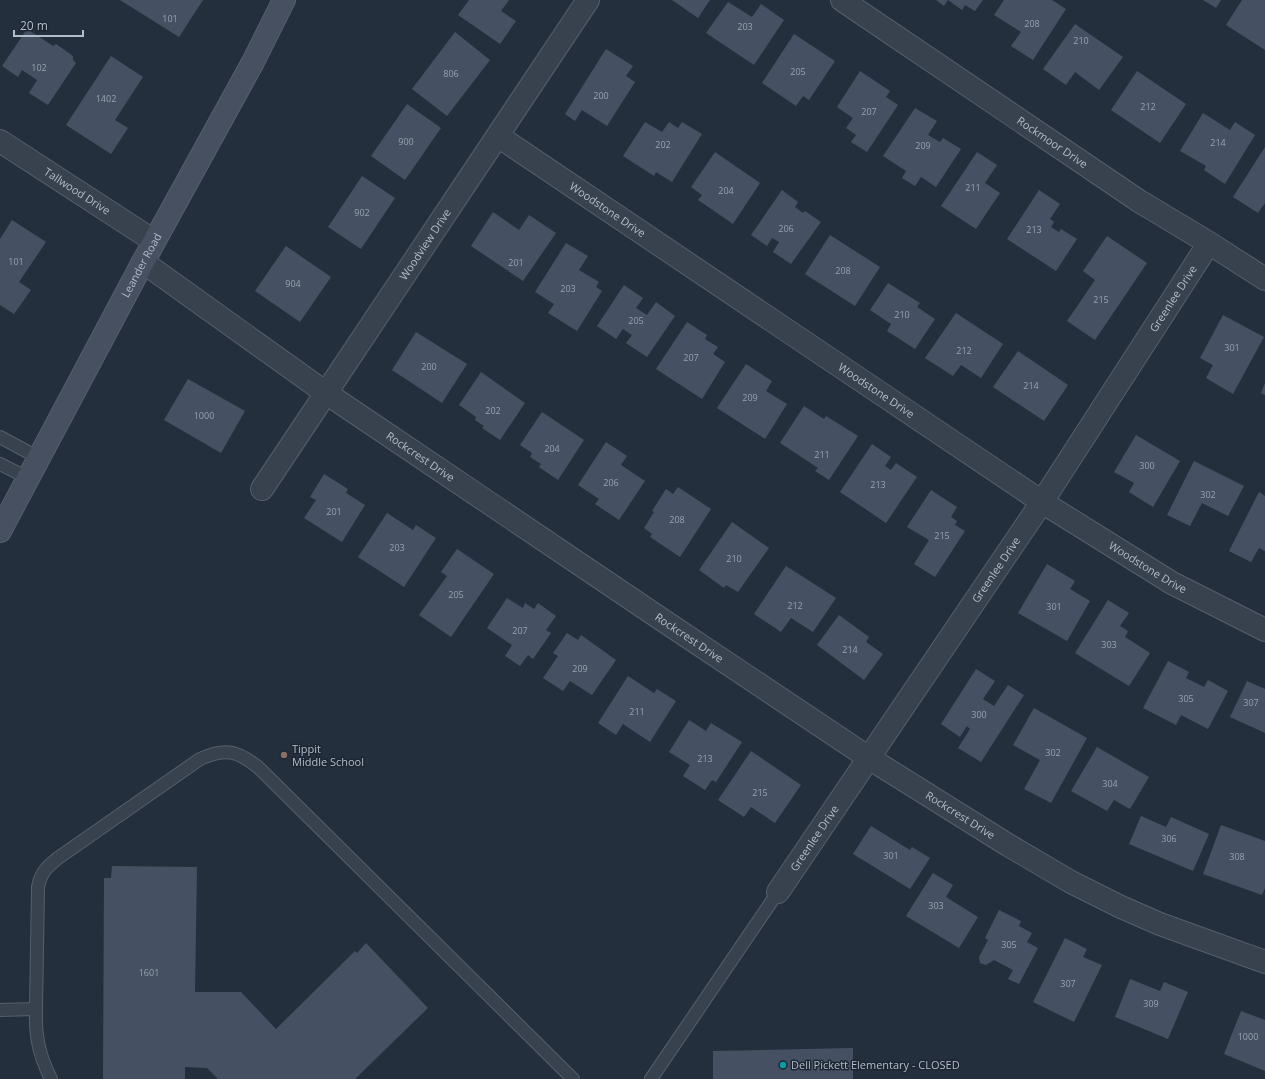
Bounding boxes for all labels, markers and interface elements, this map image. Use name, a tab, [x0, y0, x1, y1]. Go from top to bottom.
scale bar	[14, 12, 83, 38]
house number: 101	[162, 12, 178, 25]
text: 20 m	[20, 17, 48, 34]
house number: 208	[1024, 17, 1040, 30]
house number: 203	[737, 20, 753, 33]
house number: 210	[1073, 34, 1089, 47]
house number: 102	[31, 61, 47, 74]
house number: 205	[790, 65, 806, 78]
house number: 806	[443, 67, 459, 80]
house number: 200	[593, 89, 609, 102]
house number: 1402	[96, 92, 116, 105]
house number: 212	[1140, 100, 1156, 113]
house number: 207	[861, 105, 877, 118]
street label: Rockmoor Drive	[1014, 113, 1091, 171]
house number: 900	[398, 135, 414, 148]
house number: 214	[1210, 136, 1226, 149]
house number: 202	[655, 138, 671, 151]
house number: 209	[915, 139, 931, 152]
street label: Tallwood Drive	[41, 164, 113, 218]
street label: Woodstone Drive	[567, 178, 649, 240]
house number: 211	[965, 181, 981, 194]
house number: 204	[718, 184, 734, 197]
street label: Woodview Drive	[395, 205, 454, 283]
house number: 902	[354, 206, 370, 219]
house number: 206	[778, 222, 794, 235]
house number: 213	[1026, 223, 1042, 236]
street label: Leander Road	[117, 230, 165, 300]
house number: 101	[8, 255, 24, 268]
house number: 201	[508, 256, 524, 269]
street label: Greenlee Drive	[1146, 262, 1200, 335]
house number: 208	[835, 264, 851, 277]
house number: 904	[285, 277, 301, 290]
house number: 203	[560, 282, 576, 295]
house number: 215	[1093, 293, 1109, 306]
house number: 210	[894, 308, 910, 321]
house number: 205	[628, 314, 644, 327]
house number: 301	[1224, 341, 1240, 354]
house number: 212	[956, 344, 972, 357]
house number: 207	[683, 351, 699, 364]
street label: Woodstone Drive	[836, 359, 918, 421]
house number: 200	[421, 360, 437, 373]
house number: 214	[1023, 379, 1039, 392]
house number: 209	[742, 391, 758, 404]
house number: 202	[485, 404, 501, 417]
house number: 1000	[194, 409, 214, 422]
street label: Rockcrest Drive	[384, 428, 458, 485]
house number: 204	[544, 442, 560, 455]
house number: 211	[814, 448, 830, 461]
house number: 300	[1139, 459, 1155, 472]
house number: 206	[603, 476, 619, 489]
house number: 213	[870, 478, 886, 491]
house number: 302	[1200, 488, 1216, 501]
house number: 201	[326, 505, 342, 518]
house number: 208	[669, 513, 685, 526]
house number: 215	[934, 529, 950, 542]
street label: Greenlee Drive	[968, 534, 1023, 606]
street label: Woodstone Drive	[1106, 538, 1189, 596]
house number: 203	[389, 541, 405, 554]
house number: 210	[726, 552, 742, 565]
house number: 205	[448, 588, 464, 601]
house number: 212	[787, 599, 803, 612]
house number: 301	[1046, 600, 1062, 613]
street label: Rockcrest Drive	[652, 609, 727, 666]
house number: 207	[512, 624, 528, 637]
house number: 303	[1101, 638, 1117, 651]
house number: 214	[842, 643, 858, 656]
house number: 209	[572, 662, 588, 675]
house number: 305	[1178, 692, 1194, 705]
house number: 307	[1243, 696, 1259, 709]
house number: 211	[629, 705, 645, 718]
house number: 300	[971, 708, 987, 721]
place label: Tippit Middle School	[292, 741, 364, 769]
house number: 302	[1045, 746, 1061, 759]
marker: Tippit Middle School	[279, 750, 289, 760]
house number: 213	[697, 752, 713, 765]
house number: 304	[1102, 777, 1118, 790]
house number: 215	[752, 786, 768, 799]
street label: Rockcrest Drive	[923, 787, 998, 842]
street label: Greenlee Drive	[786, 802, 842, 874]
house number: 306	[1161, 832, 1177, 845]
house number: 301	[883, 849, 899, 862]
house number: 308	[1229, 850, 1245, 863]
house number: 303	[928, 899, 944, 912]
house number: 305	[1001, 938, 1017, 951]
house number: 1601	[139, 966, 159, 979]
house number: 307	[1060, 977, 1076, 990]
house number: 309	[1143, 997, 1159, 1010]
house number: 1000	[1238, 1030, 1258, 1043]
place label: Dell Pickett Elementary - CLOSED	[791, 1057, 960, 1072]
marker: Dell Pickett Elementary - CLOSED	[778, 1060, 788, 1070]

